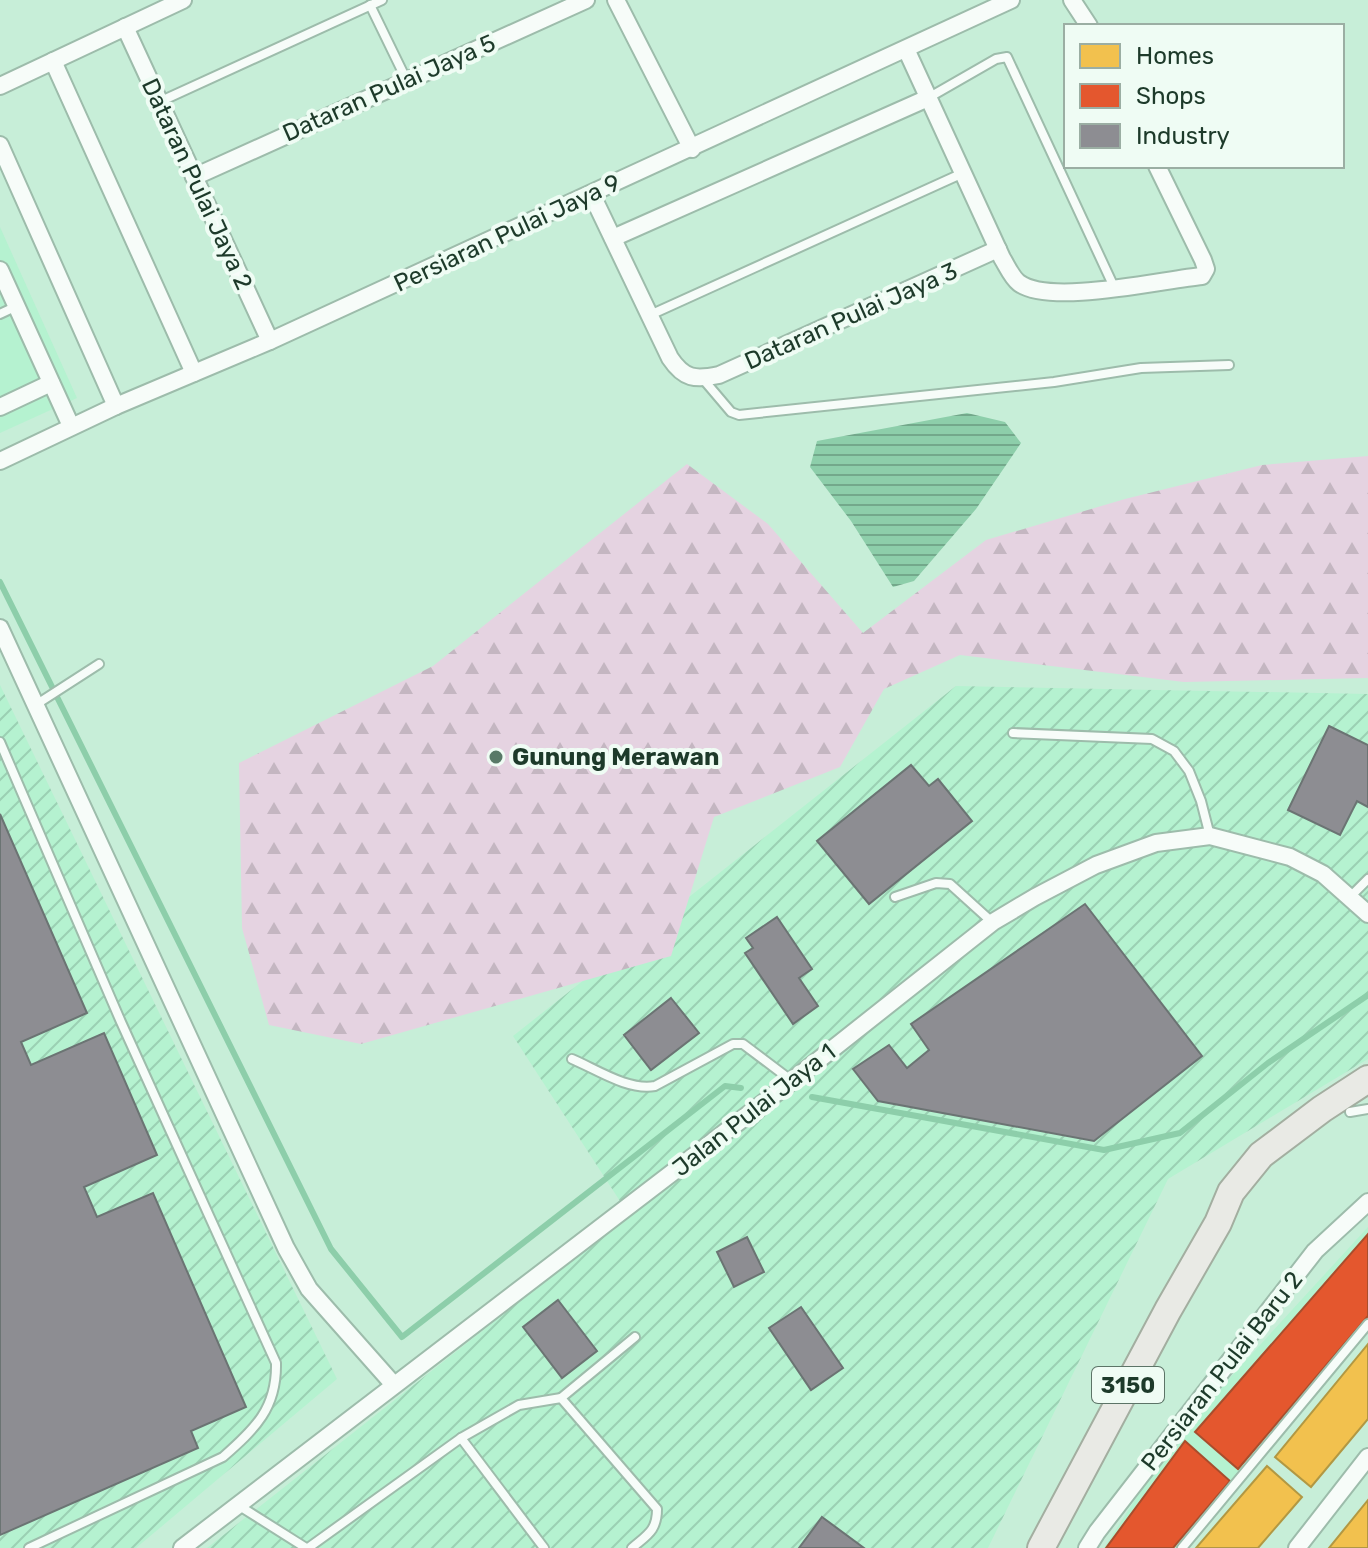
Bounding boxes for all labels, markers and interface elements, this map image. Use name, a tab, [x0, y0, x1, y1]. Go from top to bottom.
legend	[1064, 24, 1344, 168]
street label: Dataran Pulai Jaya 5	[278, 28, 500, 148]
text: Homes	[1136, 42, 1214, 70]
street label: Dataran Pulai Jaya 2	[136, 74, 258, 294]
text: Shops	[1136, 82, 1206, 110]
text: Industry	[1136, 122, 1230, 150]
street label: Persiaran Pulai Jaya 9	[389, 168, 625, 298]
street label: Dataran Pulai Jaya 3	[740, 256, 962, 376]
place label: Gunung Merawan	[512, 743, 719, 771]
marker: Gunung Merawan	[487, 748, 505, 766]
street label: Jalan Pulai Jaya 1	[667, 1038, 841, 1182]
street label: Persiaran Pulai Baru 2	[1136, 1266, 1308, 1476]
road number: 3150	[1092, 1367, 1164, 1403]

